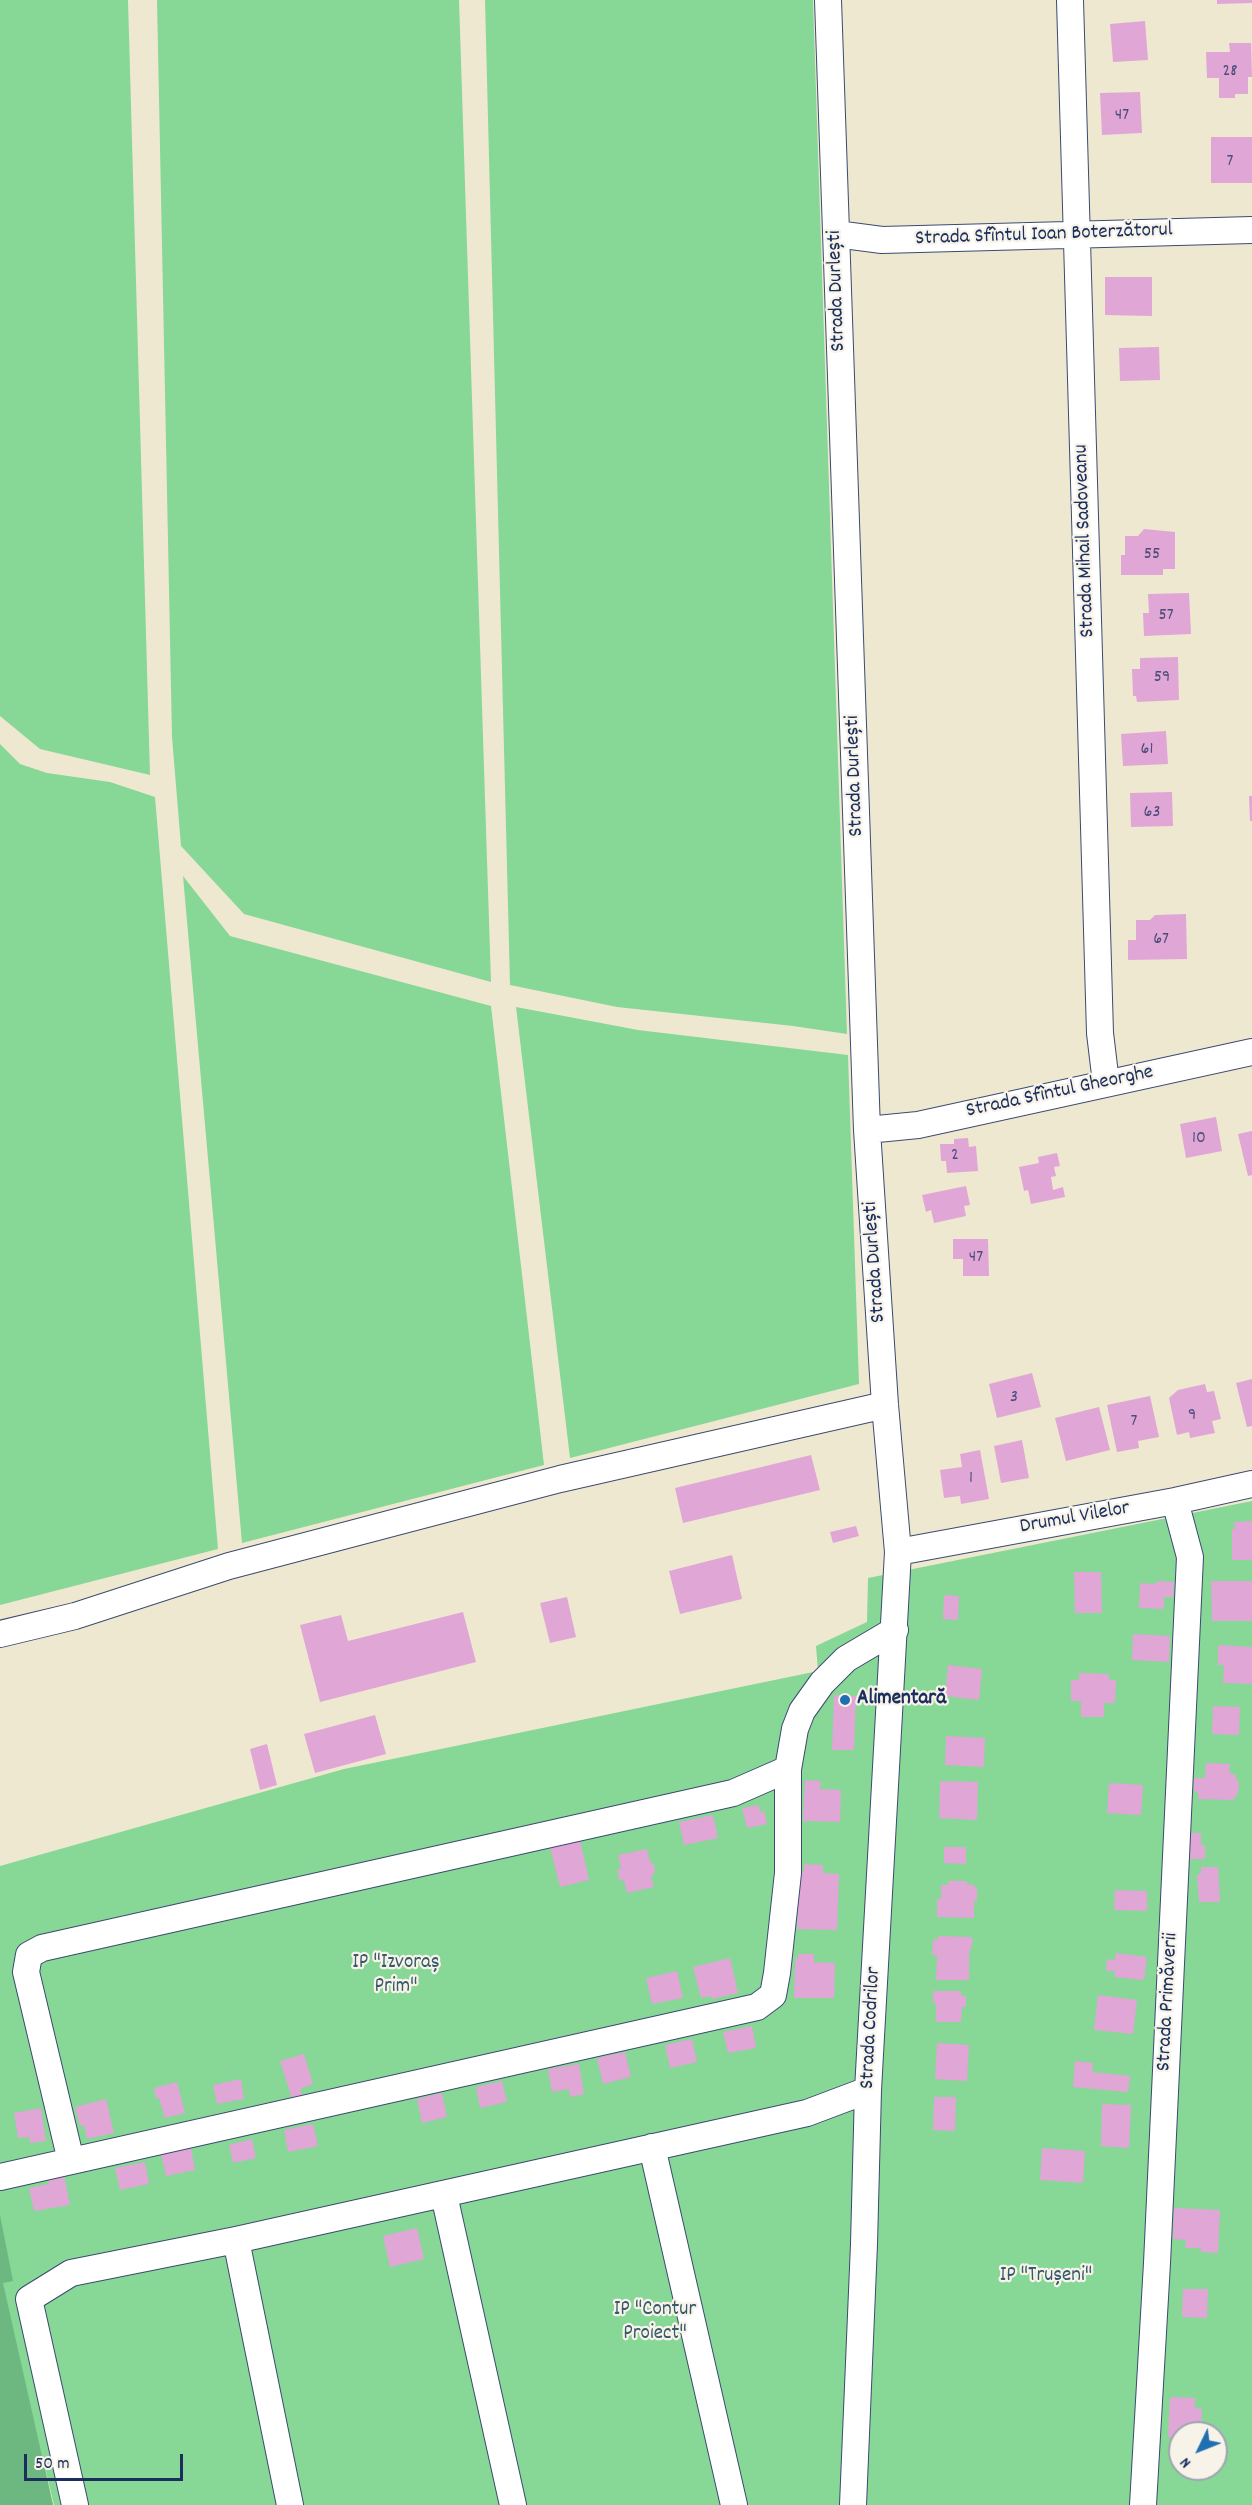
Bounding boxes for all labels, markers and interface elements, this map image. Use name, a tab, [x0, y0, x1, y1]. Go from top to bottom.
house number: 28	[1222, 62, 1238, 84]
house number: 47	[1115, 106, 1129, 128]
house number: 7	[1227, 152, 1233, 174]
street label: Strada Sfîntul Ioan Boterzătorul	[915, 219, 1173, 253]
street label: Strada Durlești	[823, 230, 853, 352]
street label: Strada Mihail Sadoveanu	[1070, 444, 1102, 638]
house number: 55	[1144, 545, 1160, 567]
house number: 57	[1158, 606, 1174, 628]
house number: 59	[1154, 668, 1170, 690]
street label: Strada Durlești	[841, 715, 871, 837]
house number: 61	[1141, 740, 1153, 762]
house number: 63	[1144, 803, 1160, 825]
house number: 67	[1153, 930, 1169, 952]
street label: Strada Sfîntul Gheorghe	[964, 1061, 1156, 1125]
house number: 10	[1192, 1129, 1206, 1151]
house number: 2	[951, 1146, 959, 1168]
street label: Strada Durlești	[859, 1201, 893, 1323]
house number: 47	[969, 1248, 983, 1270]
house number: 3	[1010, 1388, 1018, 1410]
house number: 9	[1188, 1406, 1196, 1428]
house number: 7	[1131, 1412, 1137, 1434]
house number: 1	[969, 1469, 973, 1491]
street label: Drumul Vilelor	[1018, 1497, 1132, 1541]
place label: Alimentară	[857, 1687, 947, 1713]
marker: Alimentară	[838, 1693, 852, 1707]
street label: Strada Primăverii	[1153, 1932, 1185, 2072]
park label: IP "Izvoraș Prim"	[352, 1951, 440, 2001]
street label: Strada Codrilor	[856, 1966, 888, 2090]
park label: IP "Trușeni"	[1000, 2264, 1092, 2290]
park label: IP "Contur Proiect"	[614, 2298, 696, 2348]
north arrow	[1168, 2421, 1228, 2481]
scale bar	[27, 2442, 186, 2480]
text: 50 m	[35, 2452, 70, 2477]
text: N	[1175, 2452, 1197, 2473]

